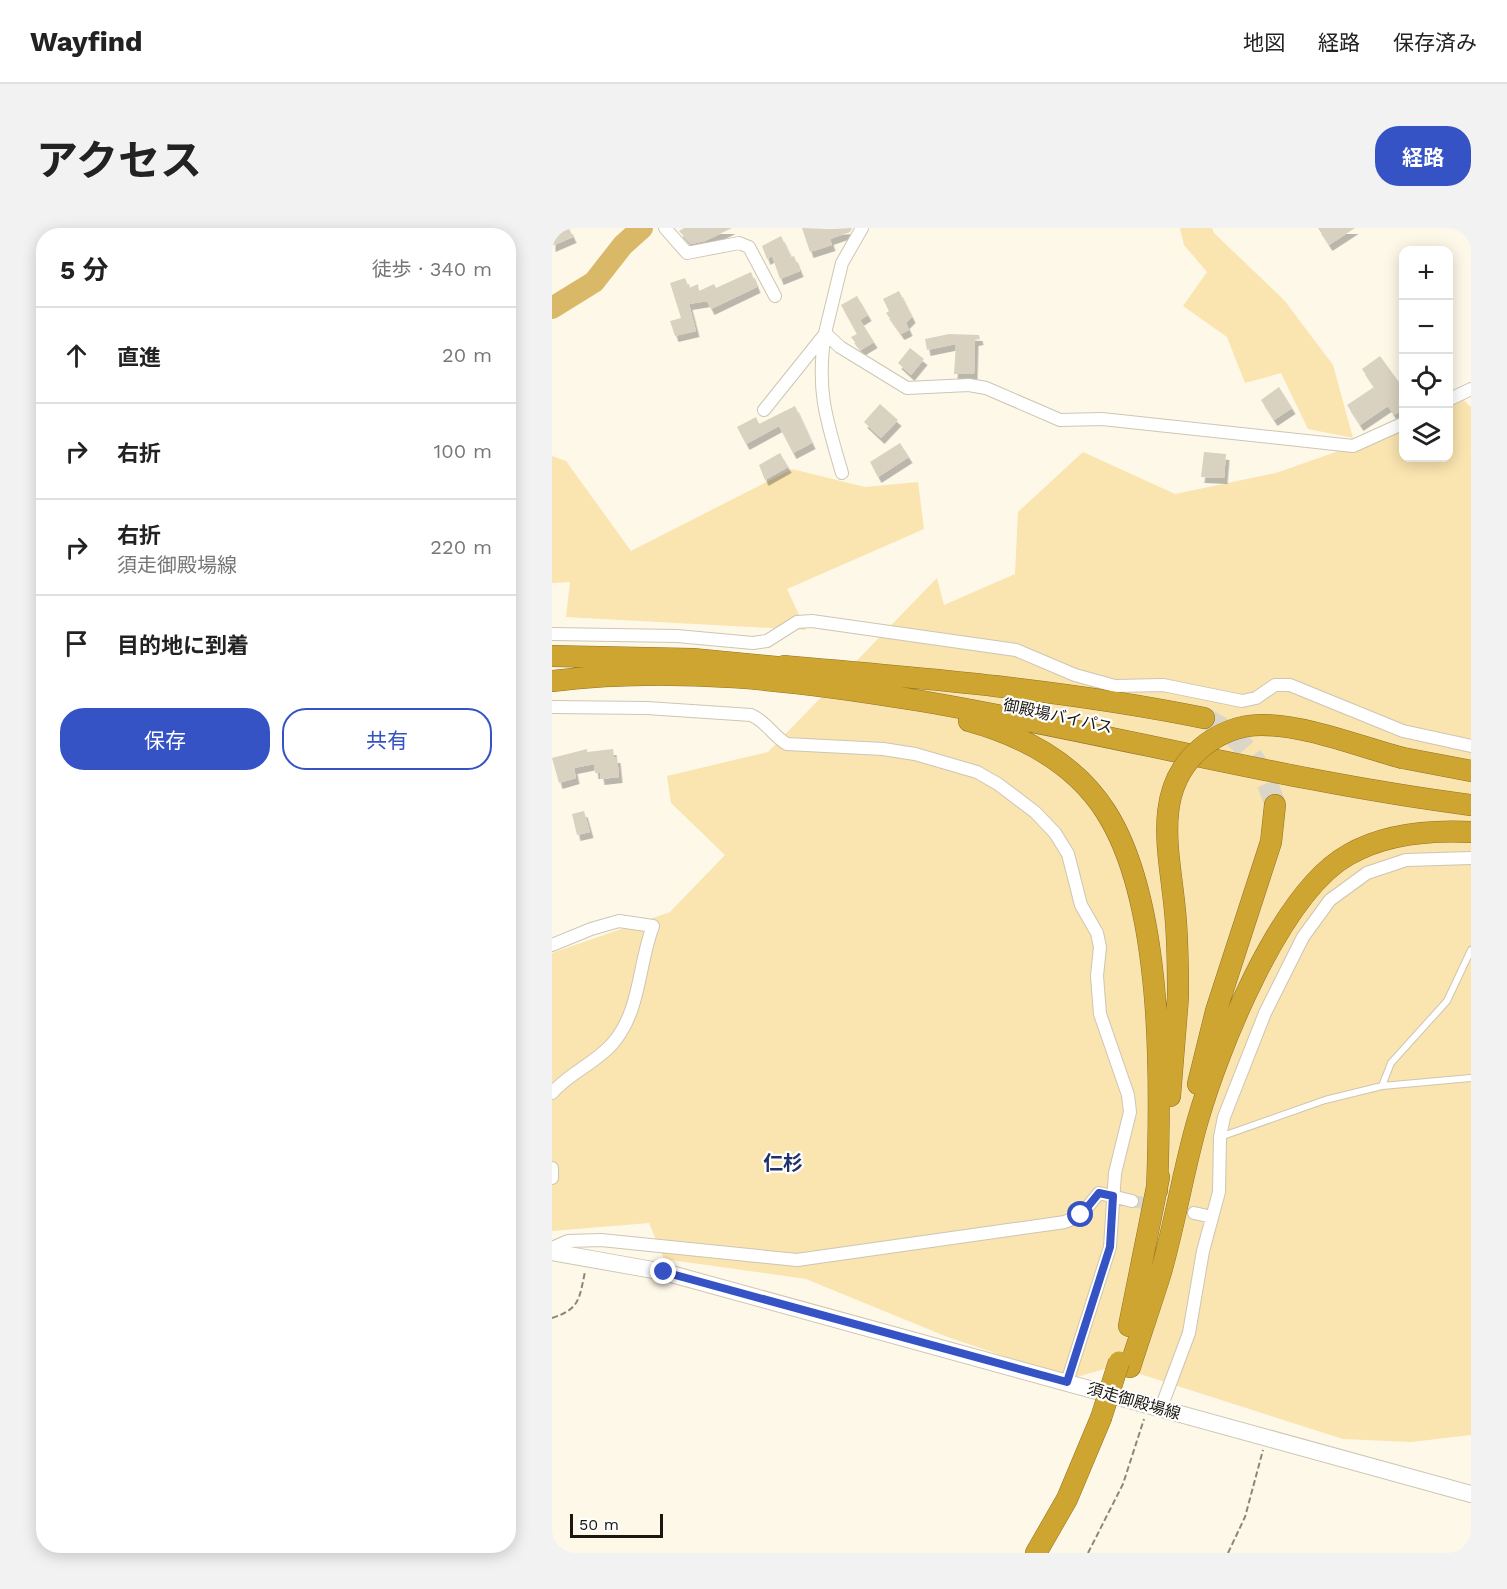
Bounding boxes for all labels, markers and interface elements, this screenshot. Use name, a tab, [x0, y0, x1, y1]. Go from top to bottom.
text: Wayfind	[30, 25, 143, 58]
text: 地図	[1243, 30, 1285, 55]
text: 経路	[1318, 30, 1360, 55]
text: 保存済み	[1393, 30, 1477, 55]
button: 経路	[1375, 126, 1471, 186]
text: アクセス	[36, 136, 202, 185]
map controls	[1399, 246, 1453, 462]
button: +	[1399, 246, 1453, 300]
text: 5 分	[60, 255, 109, 285]
text: 徒歩 · 340 m	[372, 257, 492, 281]
button: −	[1399, 300, 1453, 354]
icon: ahead	[60, 339, 93, 372]
text: 20 m	[442, 343, 492, 367]
text: 直進	[117, 345, 161, 370]
button: locate	[1399, 354, 1453, 408]
button: layers	[1399, 408, 1453, 462]
icon: right	[60, 435, 93, 468]
text: 100 m	[433, 439, 492, 463]
text: 右折	[117, 441, 161, 466]
text: 右折	[117, 523, 161, 548]
icon: right	[60, 531, 93, 564]
text: 220 m	[430, 535, 492, 559]
text: 須走御殿場線	[117, 553, 237, 577]
icon: arrive	[60, 627, 93, 660]
text: 目的地に到着	[117, 633, 249, 658]
street label: 御殿場バイパス	[1001, 695, 1115, 737]
button: 保存	[60, 708, 270, 770]
button: 共有	[282, 708, 492, 770]
district label: 仁杉	[763, 1151, 803, 1175]
route start	[1067, 1201, 1093, 1227]
route end	[650, 1258, 676, 1284]
street label: 須走御殿場線	[1085, 1379, 1183, 1423]
scale bar	[570, 1511, 663, 1538]
text: 50 m	[579, 1515, 619, 1534]

